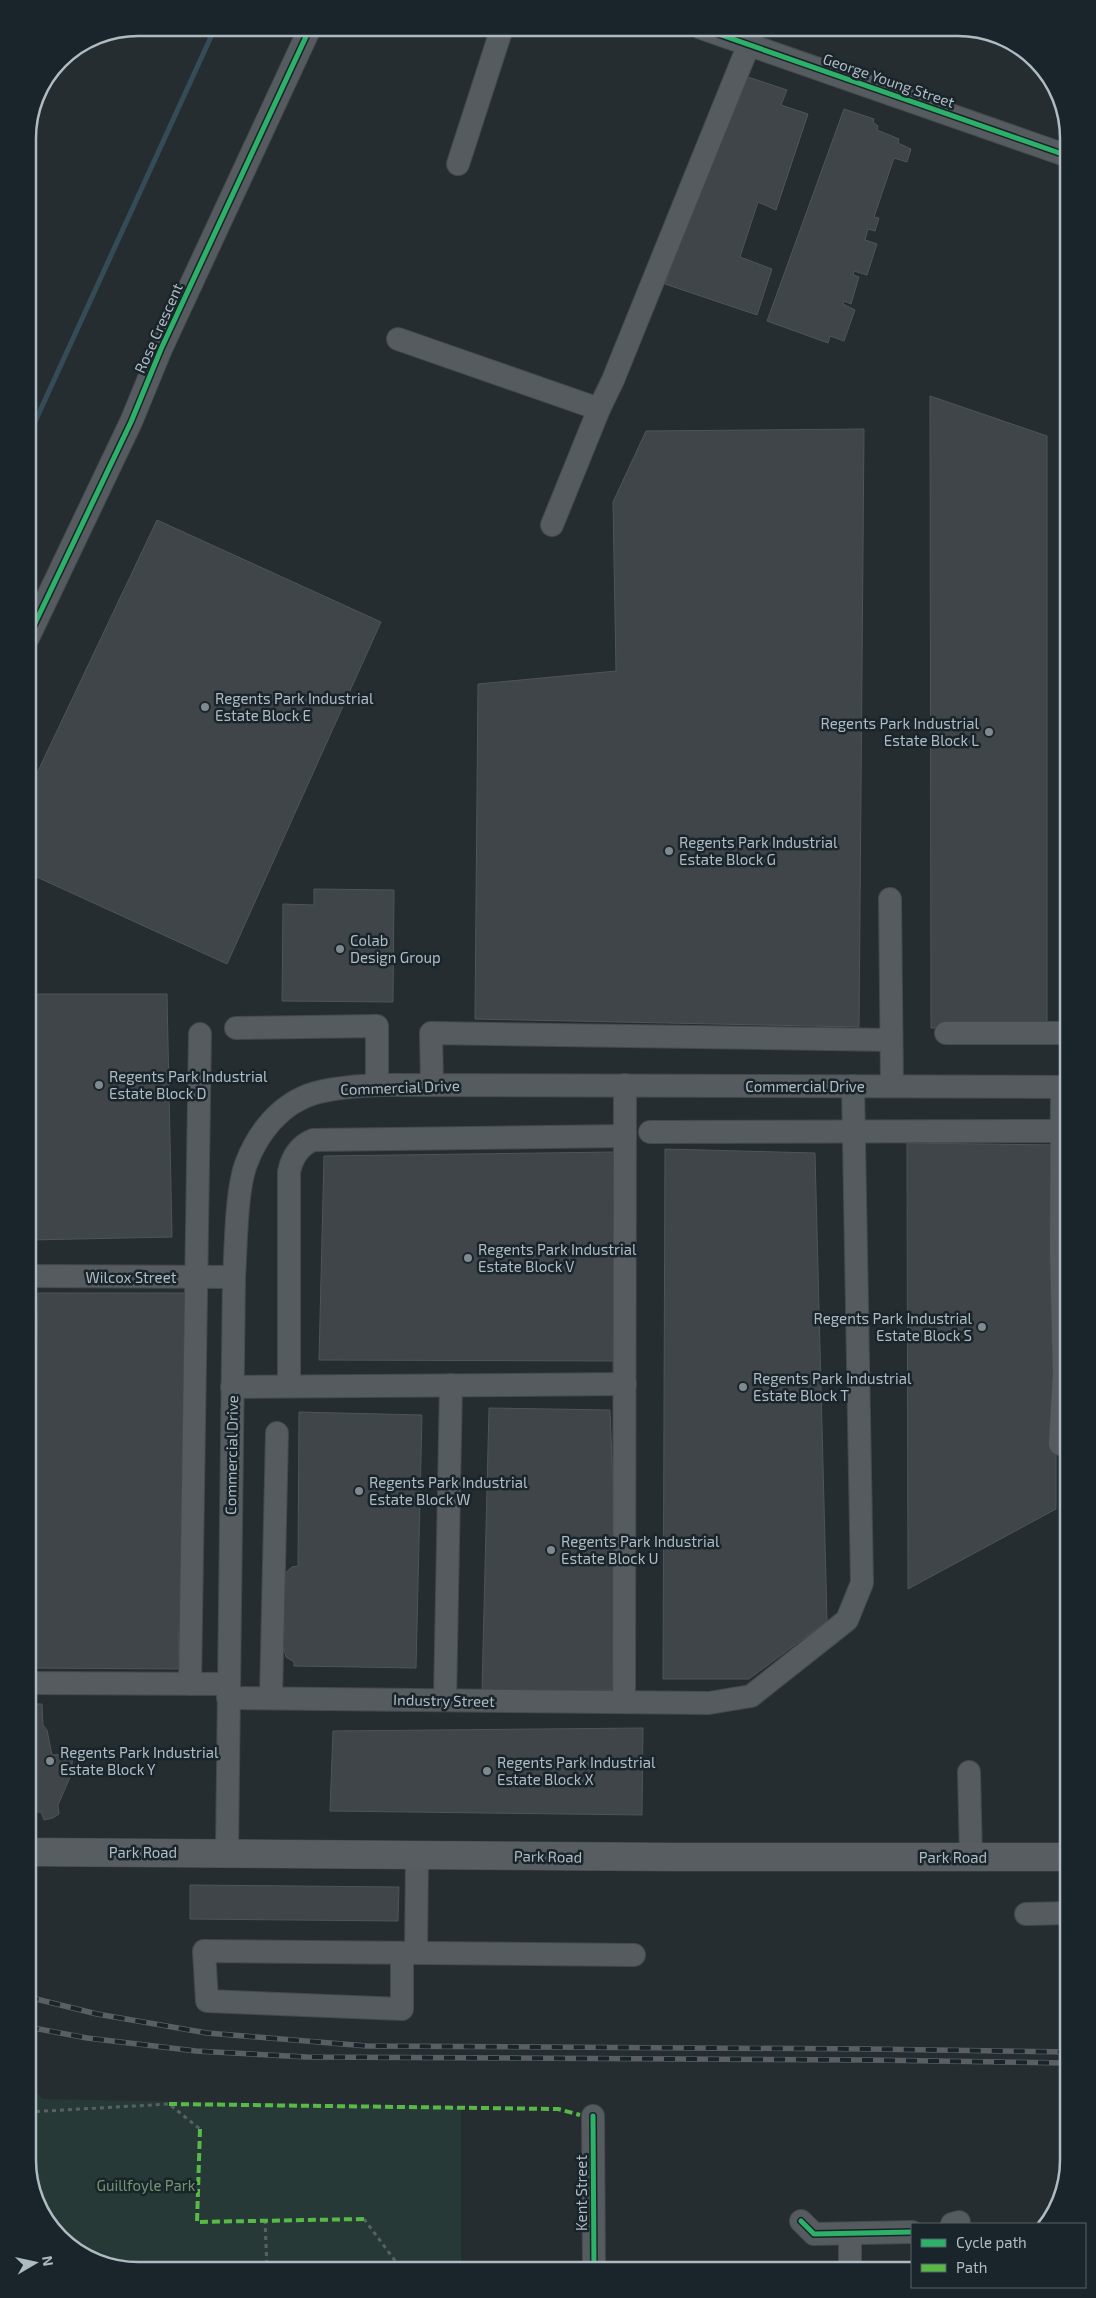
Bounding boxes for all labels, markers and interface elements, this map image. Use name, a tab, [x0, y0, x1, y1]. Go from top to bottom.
street label: George Young Street	[821, 49, 957, 111]
street label: Rose Crescent	[130, 280, 186, 376]
place label: Regents Park Industrial Estate Block E	[215, 689, 374, 724]
marker: Regents Park Industrial Estate Block E	[199, 701, 211, 713]
place label: Regents Park Industrial Estate Block L	[821, 714, 980, 749]
marker: Regents Park Industrial Estate Block L	[983, 726, 995, 738]
place label: Regents Park Industrial Estate Block G	[679, 833, 838, 868]
marker: Regents Park Industrial Estate Block G	[663, 845, 675, 857]
place label: Colab Design Group	[350, 931, 441, 966]
marker: Colab Design Group	[334, 943, 346, 955]
place label: Regents Park Industrial Estate Block D	[109, 1067, 268, 1102]
street label: Commercial Drive	[340, 1076, 460, 1098]
street label: Commercial Drive	[745, 1077, 865, 1095]
marker: Regents Park Industrial Estate Block D	[93, 1079, 105, 1091]
place label: Regents Park Industrial Estate Block V	[478, 1240, 637, 1275]
marker: Regents Park Industrial Estate Block V	[462, 1252, 474, 1264]
street label: Wilcox Street	[86, 1268, 177, 1286]
place label: Regents Park Industrial Estate Block S	[814, 1309, 973, 1344]
marker: Regents Park Industrial Estate Block S	[976, 1321, 988, 1333]
place label: Regents Park Industrial Estate Block T	[753, 1369, 912, 1404]
marker: Regents Park Industrial Estate Block T	[737, 1381, 749, 1393]
street label: Commercial Drive	[221, 1395, 241, 1515]
place label: Regents Park Industrial Estate Block W	[369, 1473, 528, 1508]
marker: Regents Park Industrial Estate Block W	[353, 1485, 365, 1497]
place label: Regents Park Industrial Estate Block U	[561, 1532, 720, 1567]
marker: Regents Park Industrial Estate Block U	[545, 1544, 557, 1556]
street label: Industry Street	[393, 1690, 495, 1710]
place label: Regents Park Industrial Estate Block Y	[60, 1743, 219, 1778]
place label: Regents Park Industrial Estate Block X	[497, 1753, 656, 1788]
marker: Regents Park Industrial Estate Block Y	[44, 1755, 56, 1767]
marker: Regents Park Industrial Estate Block X	[481, 1765, 493, 1777]
street label: Park Road	[109, 1843, 177, 1861]
street label: Park Road	[514, 1846, 582, 1866]
street label: Park Road	[919, 1848, 987, 1866]
street label: Kent Street	[572, 2155, 590, 2231]
park label: Guillfoyle Park	[96, 2176, 196, 2194]
legend	[911, 2223, 1086, 2288]
text: Cycle path	[956, 2233, 1027, 2251]
north arrow	[10, 2238, 60, 2288]
text: N	[39, 2255, 58, 2267]
text: Path	[956, 2258, 987, 2276]

